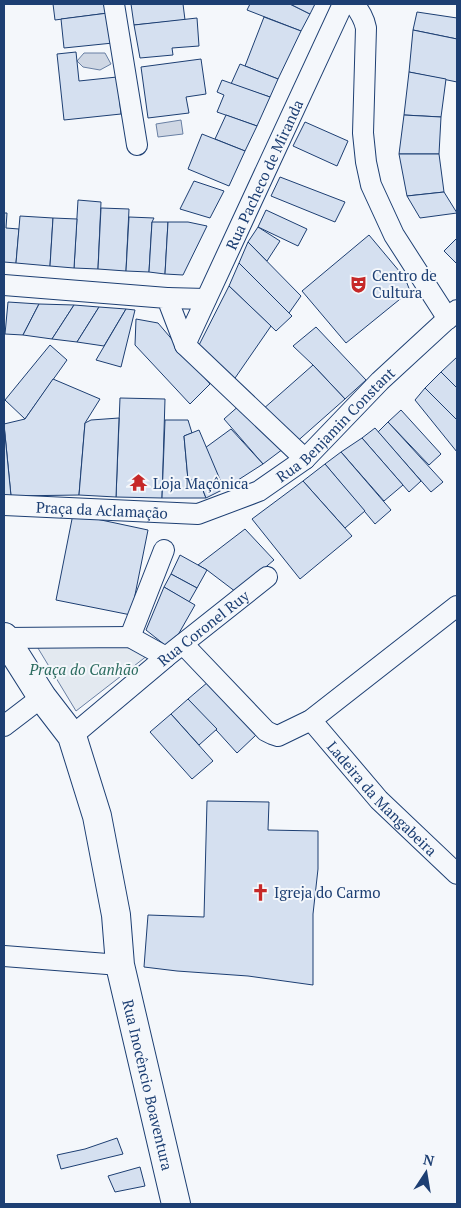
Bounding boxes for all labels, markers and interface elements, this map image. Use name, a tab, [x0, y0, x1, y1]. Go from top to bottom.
street label: Rua Pacheco de Miranda	[221, 96, 308, 253]
place label: Centro de Cultura	[372, 265, 437, 302]
theatre icon: Centro de Cultura	[348, 274, 368, 294]
street label: Rua Benjamin Constant	[272, 362, 399, 486]
temple icon: Loja Maçônica	[129, 473, 149, 493]
place label: Loja Maçônica	[153, 473, 249, 493]
street label: Praça da Aclamação	[35, 496, 168, 523]
street label: Rua Coronel Ruy	[153, 585, 253, 670]
park label: Praça do Canhão	[28, 659, 139, 679]
street label: Ladeira da Mangabeira	[323, 737, 442, 860]
church icon: Igreja do Carmo	[250, 882, 270, 902]
place label: Igreja do Carmo	[274, 882, 381, 902]
street label: Rua Inocêncio Boaventura	[118, 997, 178, 1173]
north arrow	[401, 1148, 451, 1198]
text: N	[422, 1149, 436, 1170]

